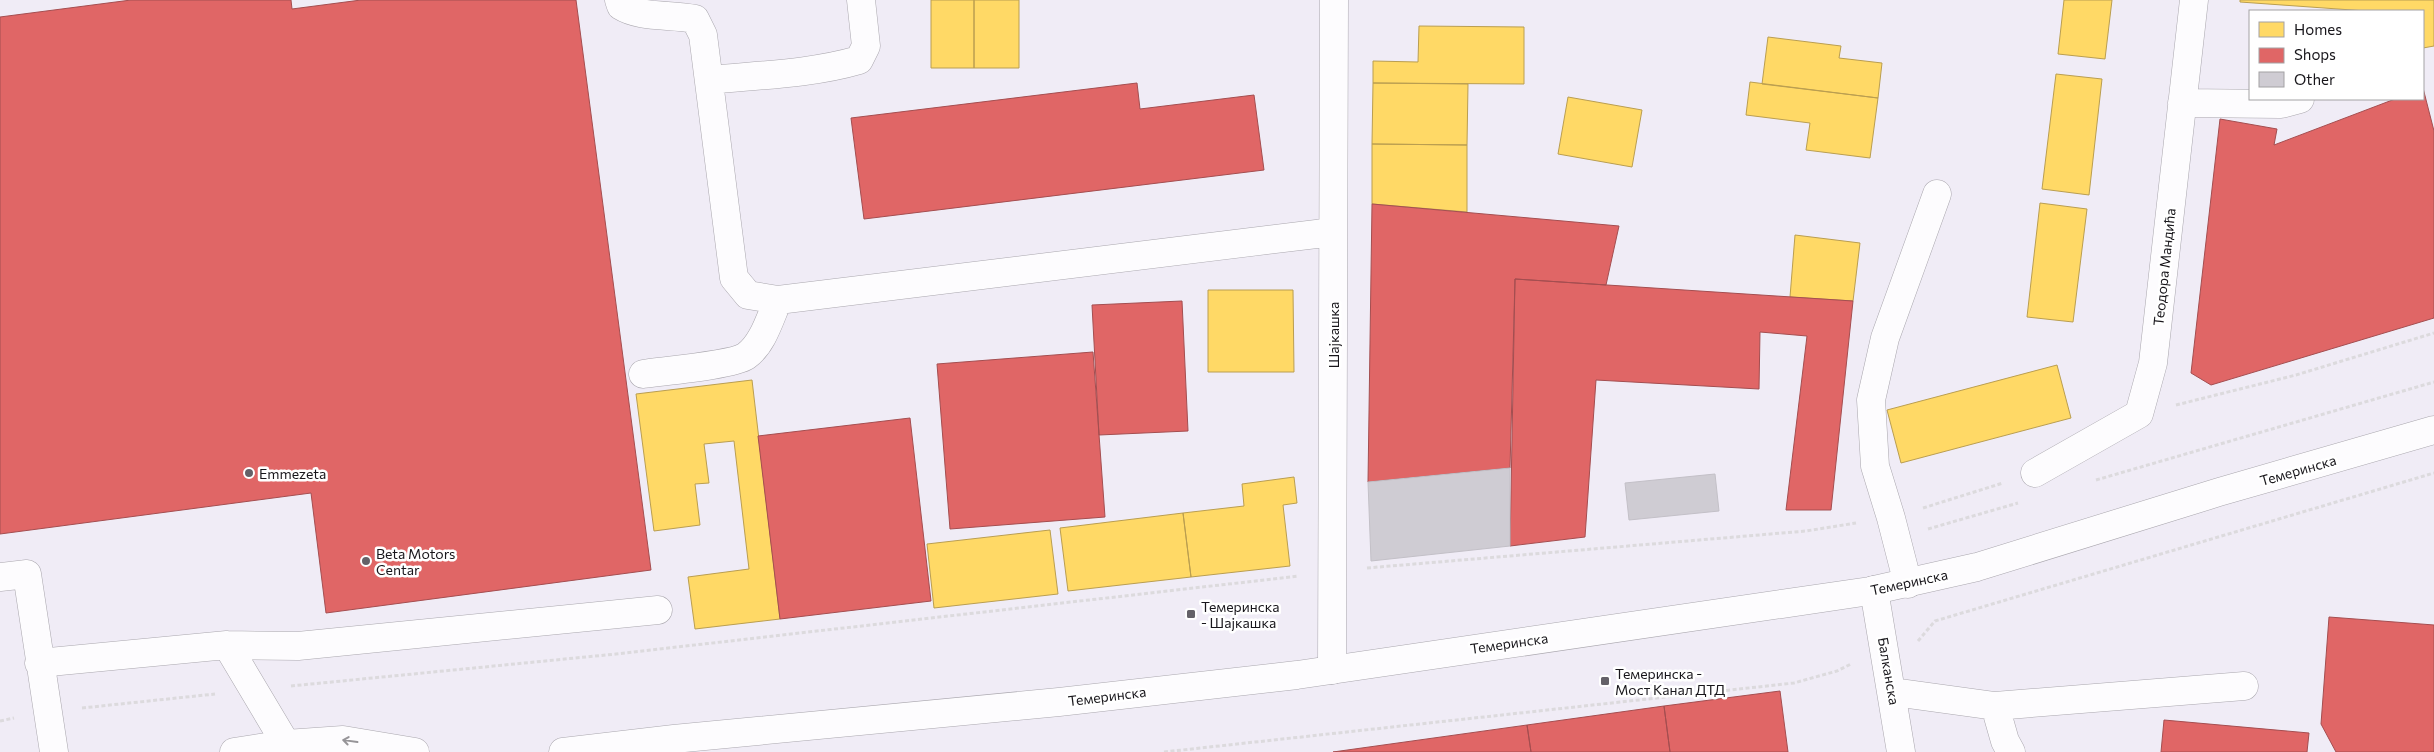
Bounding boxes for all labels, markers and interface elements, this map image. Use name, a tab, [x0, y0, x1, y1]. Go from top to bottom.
legend	[2249, 10, 2424, 100]
text: Homes	[2294, 20, 2342, 38]
text: Shops	[2294, 45, 2336, 63]
text: Other	[2294, 70, 2335, 88]
street label: Теодора Мандића	[2149, 207, 2179, 327]
street label: Шајкашка	[1325, 302, 1342, 368]
street label: Темеринска	[2258, 451, 2338, 489]
place label: Emmezeta	[259, 465, 326, 482]
marker: Emmezeta	[243, 467, 255, 479]
place label: Beta Motors Centar	[376, 545, 455, 578]
marker: Beta Motors Centar	[360, 555, 372, 567]
street label: Темеринска	[1869, 566, 1949, 598]
place label: Темеринска - Шајкашка	[1201, 598, 1279, 631]
marker: Темеринска - Шајкашка	[1185, 608, 1197, 620]
street label: Темеринска	[1469, 629, 1549, 657]
street label: Балканска	[1875, 636, 1903, 706]
place label: Темеринска - Мост Канал ДТД	[1615, 665, 1725, 698]
marker: Темеринска - Мост Канал ДТД	[1599, 675, 1611, 687]
street label: Темеринска	[1067, 683, 1147, 709]
one-way arrow	[342, 736, 358, 746]

